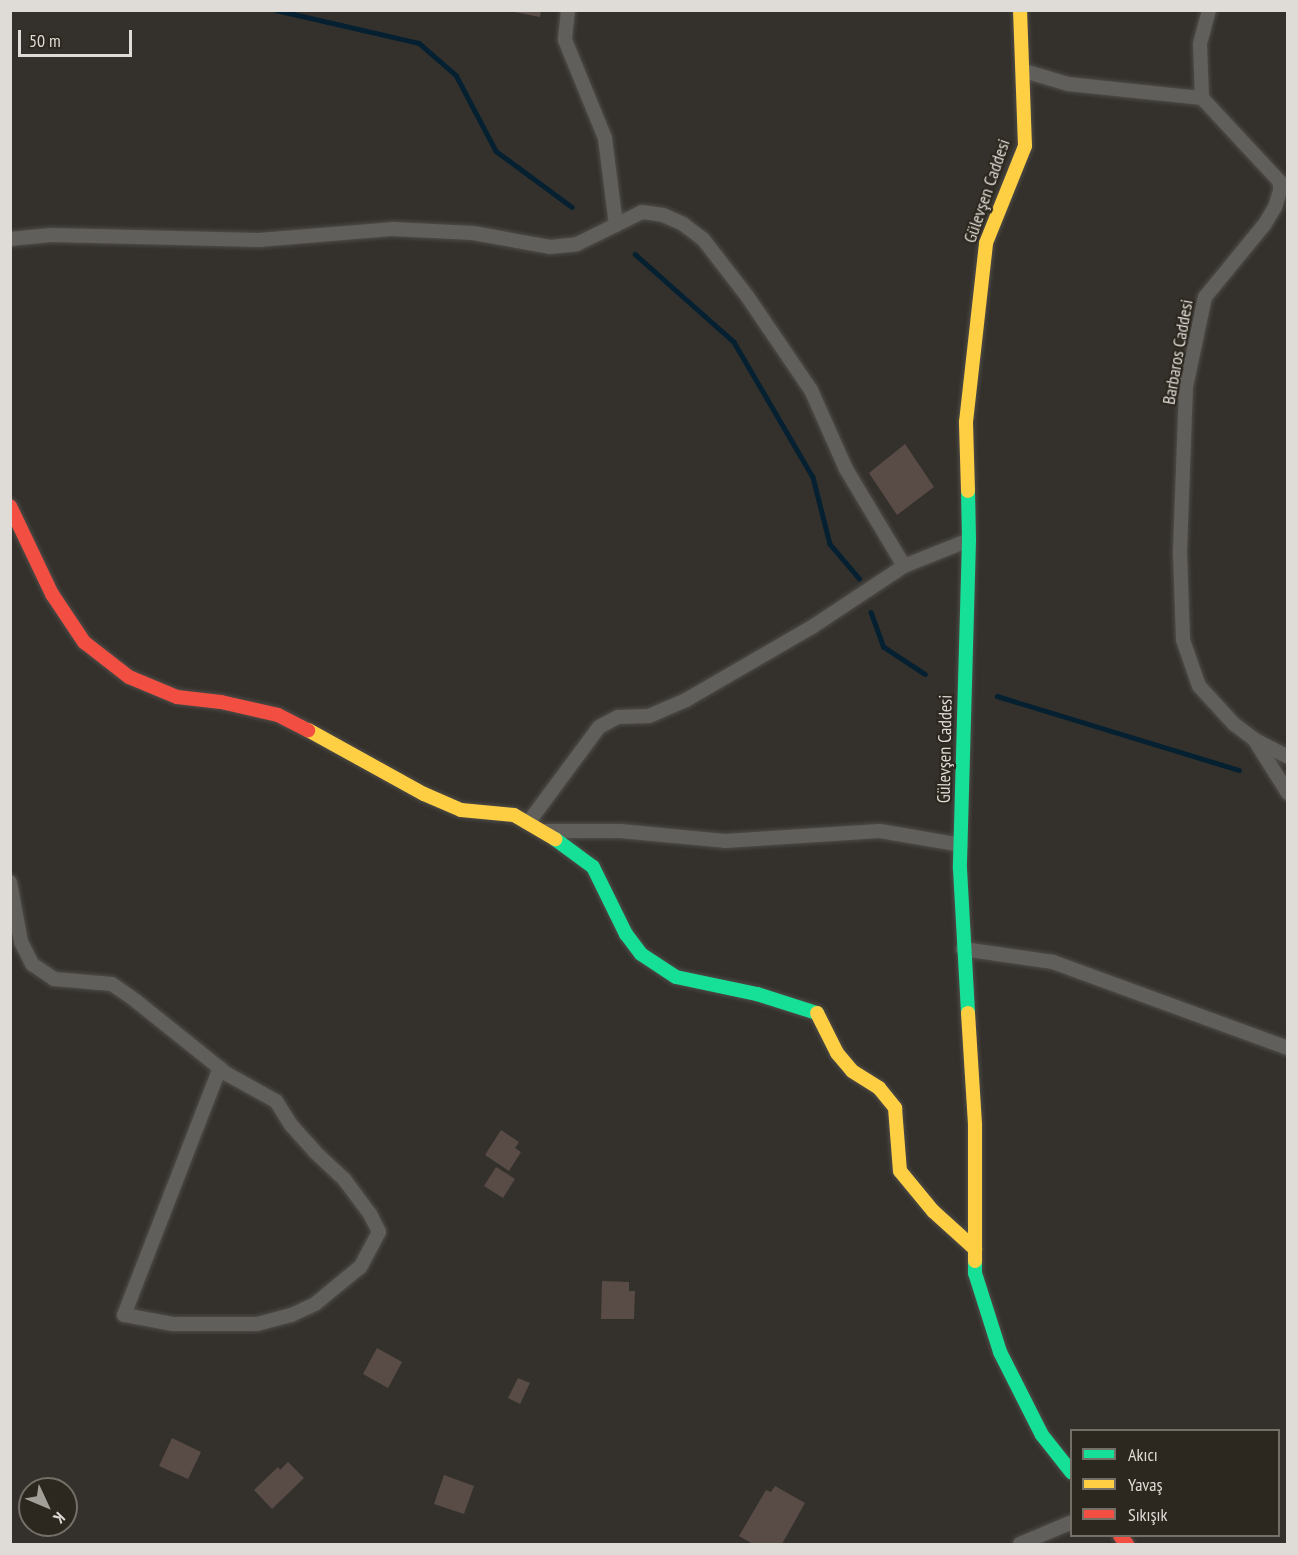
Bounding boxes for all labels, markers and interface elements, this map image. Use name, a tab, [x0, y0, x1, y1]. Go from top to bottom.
scale bar	[21, 18, 135, 56]
text: 50 m	[29, 29, 61, 52]
street label: Gülevşen Caddesi	[959, 136, 1015, 246]
street label: Barbaros Caddesi	[1158, 298, 1198, 406]
street label: Gülevşen Caddesi	[933, 695, 957, 803]
legend	[1070, 1429, 1280, 1537]
text: Akıcı	[1128, 1443, 1158, 1466]
text: Yavaş	[1128, 1473, 1163, 1496]
north arrow	[18, 1477, 78, 1537]
text: Sıkışık	[1128, 1503, 1167, 1526]
text: K	[49, 1508, 70, 1528]

